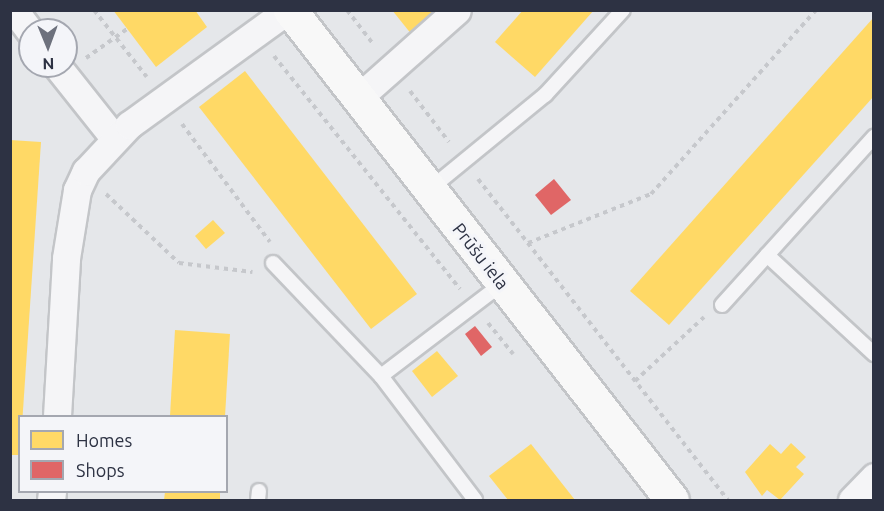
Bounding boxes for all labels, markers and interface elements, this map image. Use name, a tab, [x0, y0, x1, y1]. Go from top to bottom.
north arrow	[18, 18, 78, 78]
text: N	[42, 55, 54, 73]
street label: Prūšu iela	[448, 218, 514, 294]
legend	[18, 415, 228, 493]
text: Homes	[76, 430, 132, 450]
text: Shops	[76, 460, 125, 480]

